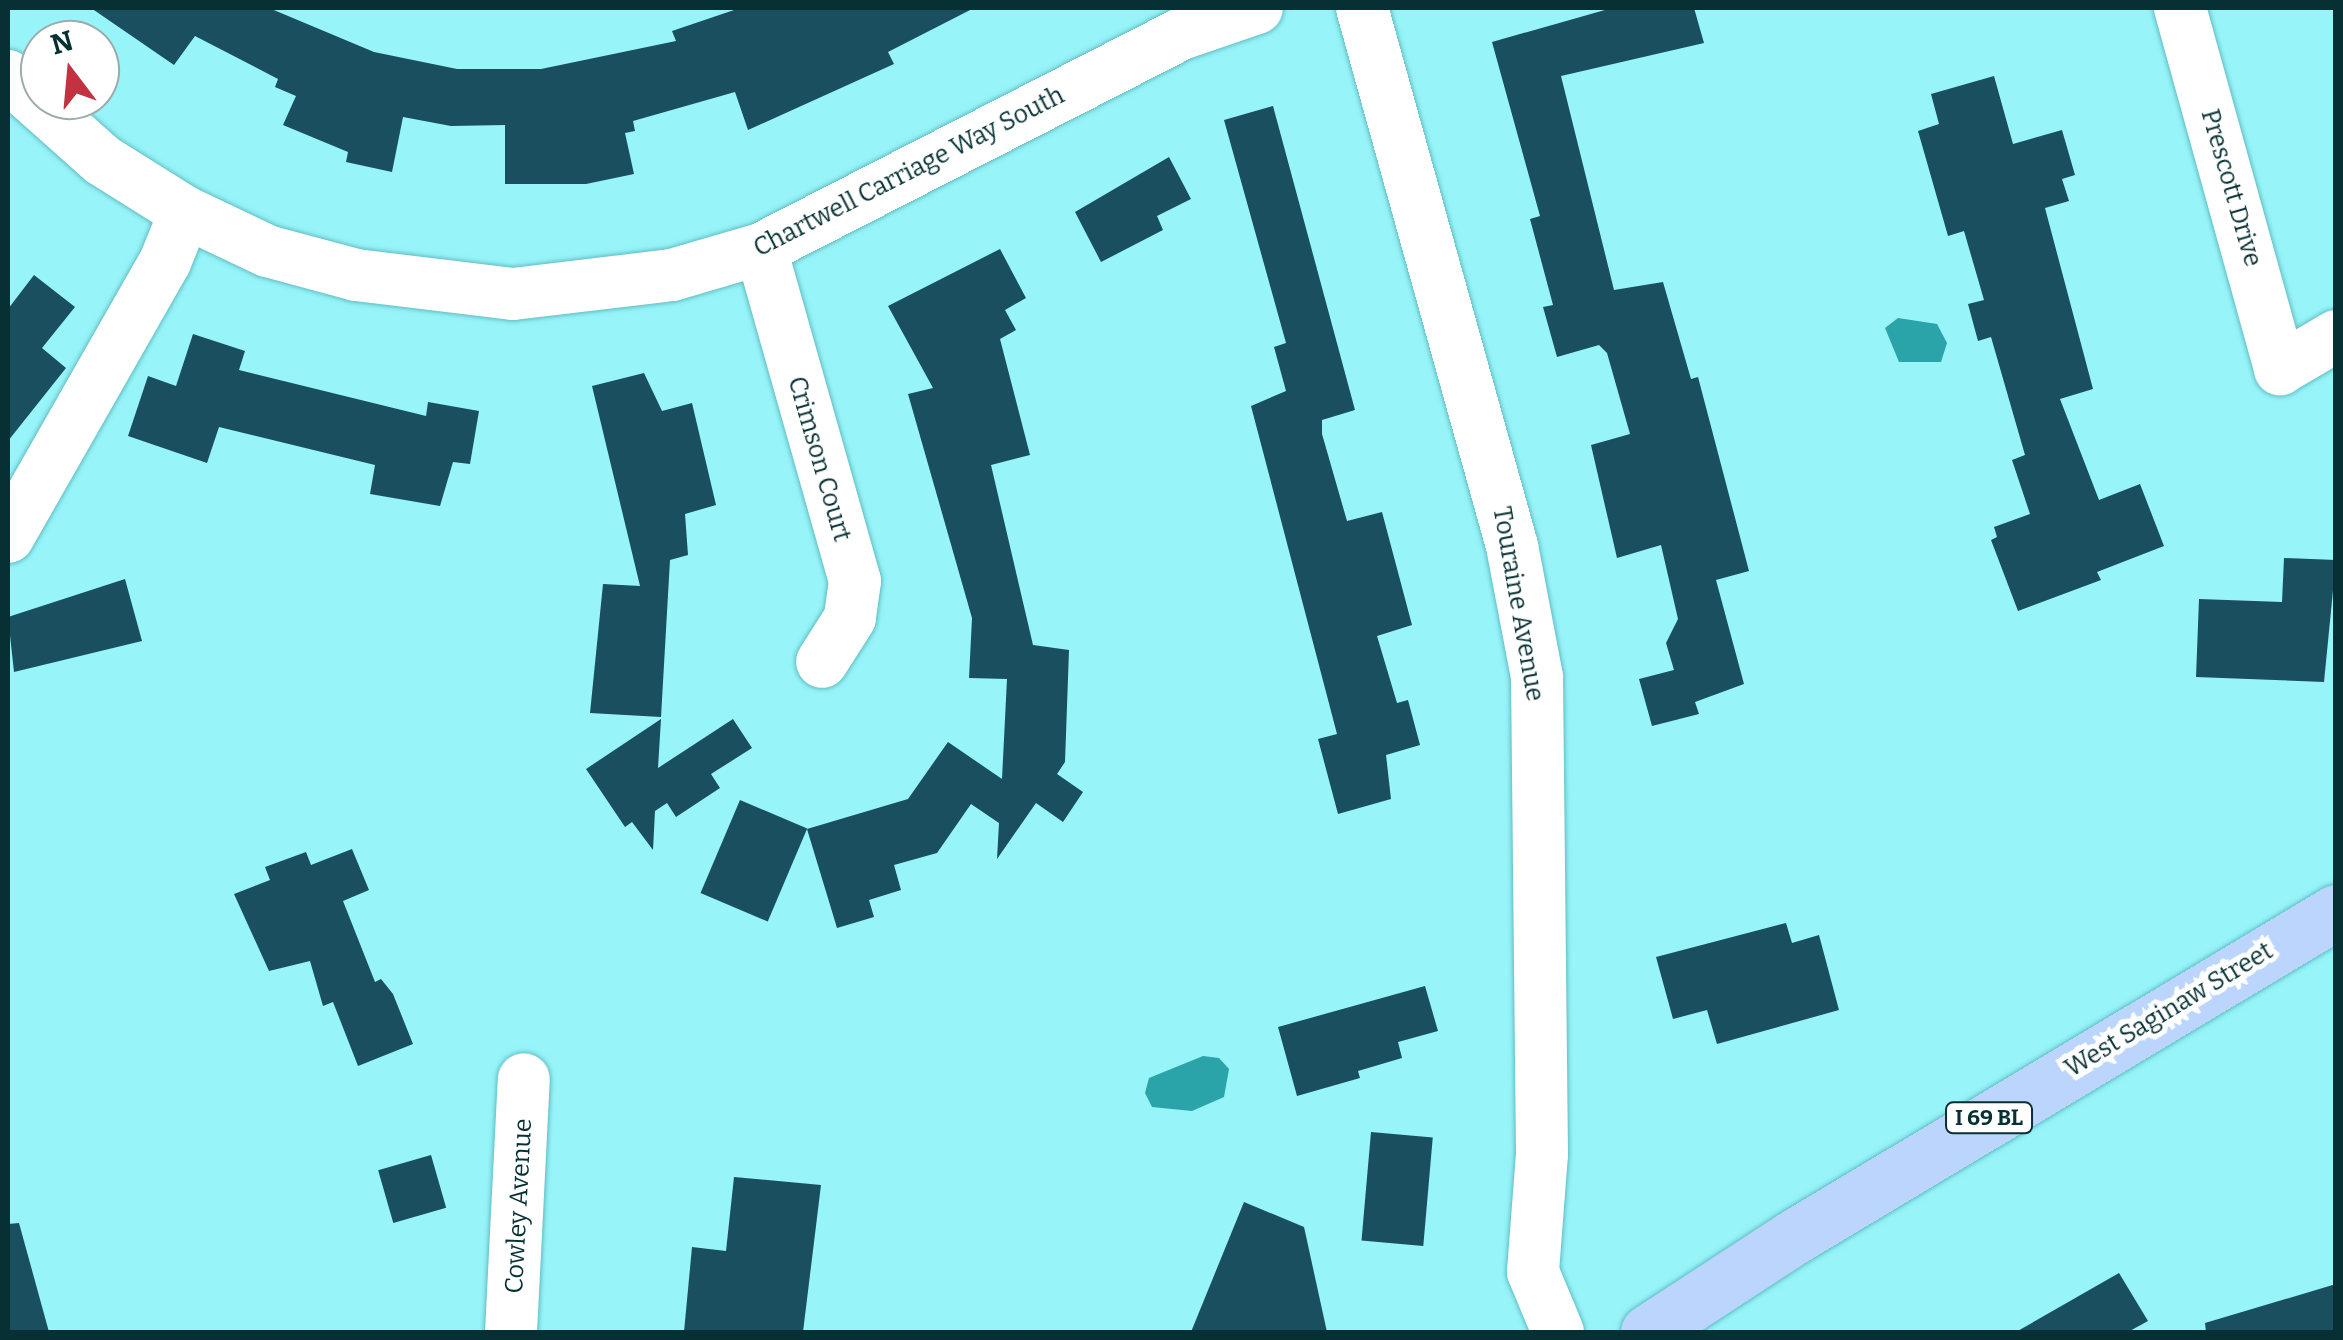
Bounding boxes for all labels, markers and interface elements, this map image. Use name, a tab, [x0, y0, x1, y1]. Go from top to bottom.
north arrow	[20, 20, 120, 120]
text: N	[47, 24, 77, 61]
street label: Chartwell Carriage Way South	[749, 80, 1069, 264]
street label: Prescott Drive	[2194, 106, 2268, 270]
street label: Crimson Court	[781, 373, 857, 545]
street label: Touraine Avenue	[1486, 504, 1550, 704]
street label: West Saginaw Street	[2060, 936, 2278, 1084]
road number: I 69 BL	[1944, 1101, 2034, 1135]
street label: Cowley Avenue	[499, 1118, 539, 1294]

